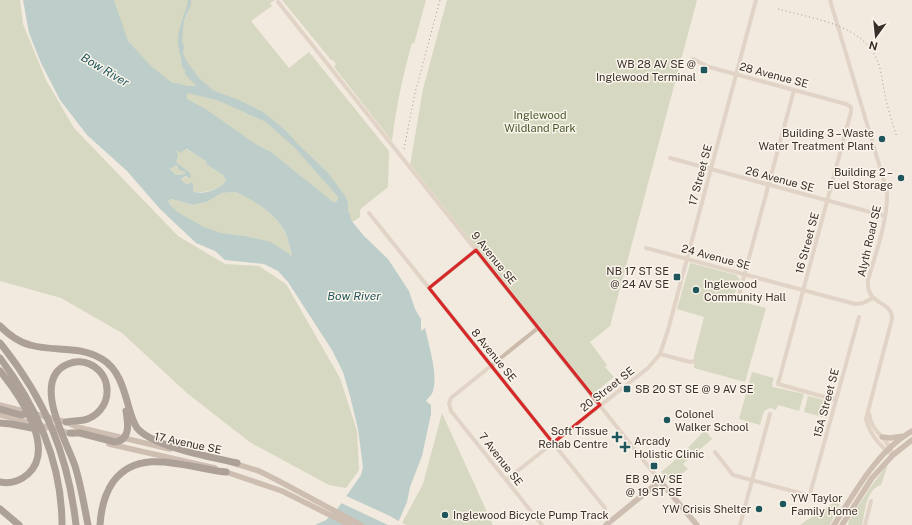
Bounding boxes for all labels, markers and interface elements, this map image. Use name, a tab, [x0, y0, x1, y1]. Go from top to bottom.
north arrow	[856, 16, 896, 56]
text: N	[868, 39, 879, 53]
water label: Bow River	[79, 50, 132, 90]
place label: WB 28 AV SE @ Inglewood Terminal	[596, 58, 696, 83]
street label: 28 Avenue SE	[738, 60, 810, 90]
marker: WB 28 AV SE @ Inglewood Terminal	[699, 65, 709, 75]
park label: Inglewood Wildland Park	[504, 109, 576, 134]
place label: Building 3 – Waste Water Treatment Plant	[759, 127, 874, 152]
marker: Building 3 – Waste Water Treatment Plant	[877, 134, 887, 144]
street label: 17 Street SE	[686, 143, 714, 207]
street label: 26 Avenue SE	[744, 164, 816, 194]
place label: Building 2 – Fuel Storage	[827, 166, 893, 191]
marker: Building 2 – Fuel Storage	[896, 173, 906, 183]
street label: Alyth Road SE	[855, 204, 883, 278]
street label: 16 Street SE	[793, 211, 821, 275]
street label: 9 Avenue SE	[469, 229, 519, 287]
street label: 24 Avenue SE	[680, 242, 752, 272]
place label: NB 17 ST SE @ 24 AV SE	[606, 265, 669, 290]
marker: NB 17 ST SE @ 24 AV SE	[672, 272, 682, 282]
place label: Inglewood Community Hall	[704, 278, 786, 303]
marker: Inglewood Community Hall	[691, 285, 701, 295]
water label: Bow River	[327, 289, 381, 303]
street label: 8 Avenue SE	[469, 326, 519, 384]
street label: 20 Street SE	[578, 364, 636, 414]
street label: 15A Street SE	[811, 367, 841, 439]
place label: SB 20 ST SE @ 9 AV SE	[635, 383, 754, 395]
marker: SB 20 ST SE @ 9 AV SE	[622, 384, 632, 394]
place label: Colonel Walker School	[675, 408, 749, 433]
marker: Colonel Walker School	[662, 415, 672, 425]
place label: Soft Tissue Rehab Centre	[538, 425, 608, 450]
street label: 17 Avenue SE	[153, 430, 223, 456]
street label: 7 Avenue SE	[477, 430, 525, 488]
marker: Soft Tissue Rehab Centre	[611, 431, 623, 443]
place label: Arcady Holistic Clinic	[634, 435, 704, 460]
marker: Arcady Holistic Clinic	[619, 441, 631, 453]
marker: EB 9 AV SE @ 19 ST SE	[649, 461, 659, 471]
place label: EB 9 AV SE @ 19 ST SE	[625, 473, 683, 498]
place label: YW Taylor Family Home	[791, 492, 858, 517]
marker: YW Taylor Family Home	[778, 499, 788, 509]
place label: YW Crisis Shelter	[662, 503, 751, 515]
marker: YW Crisis Shelter	[754, 504, 764, 514]
place label: Inglewood Bicycle Pump Track	[453, 509, 609, 521]
marker: Inglewood Bicycle Pump Track	[440, 510, 450, 520]

